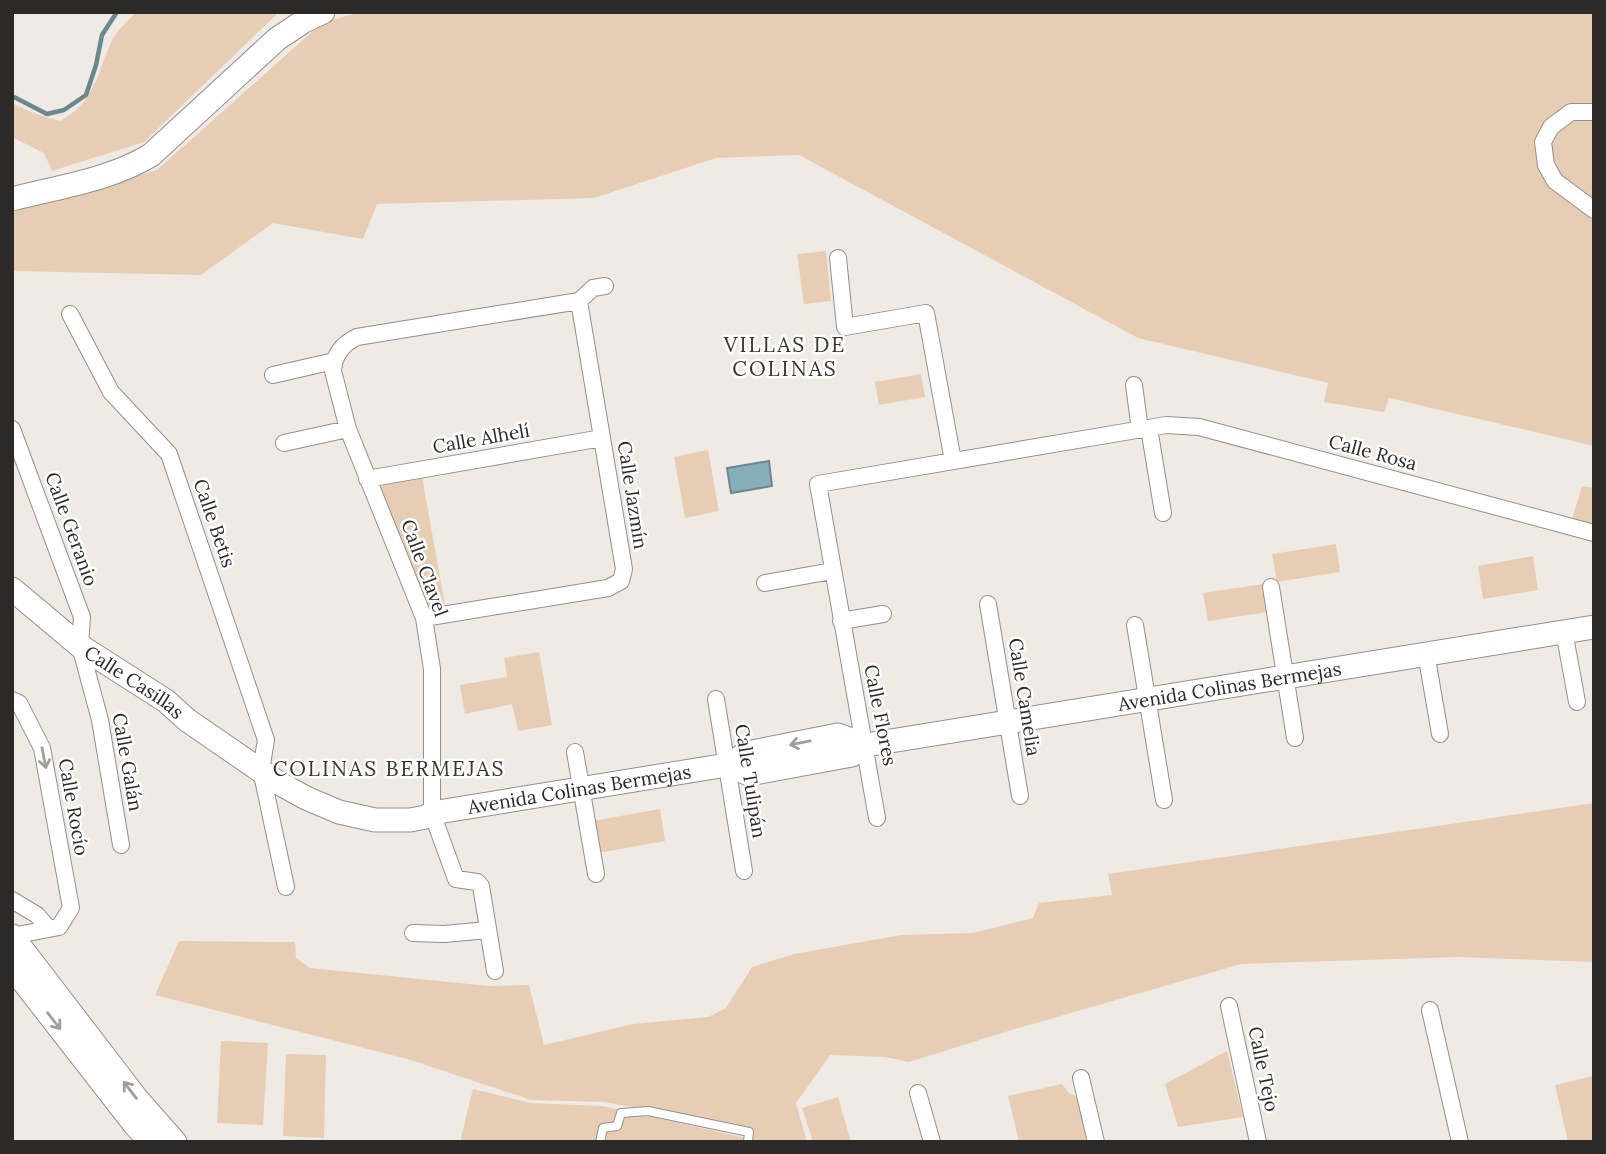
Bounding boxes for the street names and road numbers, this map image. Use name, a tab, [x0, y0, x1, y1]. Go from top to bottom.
street label: Calle Alhelí	[431, 418, 531, 458]
street label: Calle Rosa	[1326, 429, 1420, 475]
street label: Calle Jazmín	[613, 439, 653, 551]
street label: Calle Geranio	[40, 469, 104, 589]
street label: Calle Betis	[189, 476, 241, 571]
street label: Calle Clavel	[396, 516, 454, 620]
street label: Calle Camelia	[1004, 636, 1046, 758]
street label: Calle Casillas	[80, 640, 190, 724]
street label: Avenida Colinas Bermejas	[1115, 656, 1343, 716]
street label: Calle Flores	[859, 662, 903, 768]
street label: Calle Galán	[108, 711, 148, 813]
street label: Calle Tulipán	[730, 722, 772, 840]
street label: Calle Rocío	[54, 757, 94, 857]
street label: Avenida Colinas Bermejas	[465, 759, 693, 819]
street label: Calle Tejo	[1243, 1024, 1285, 1114]

